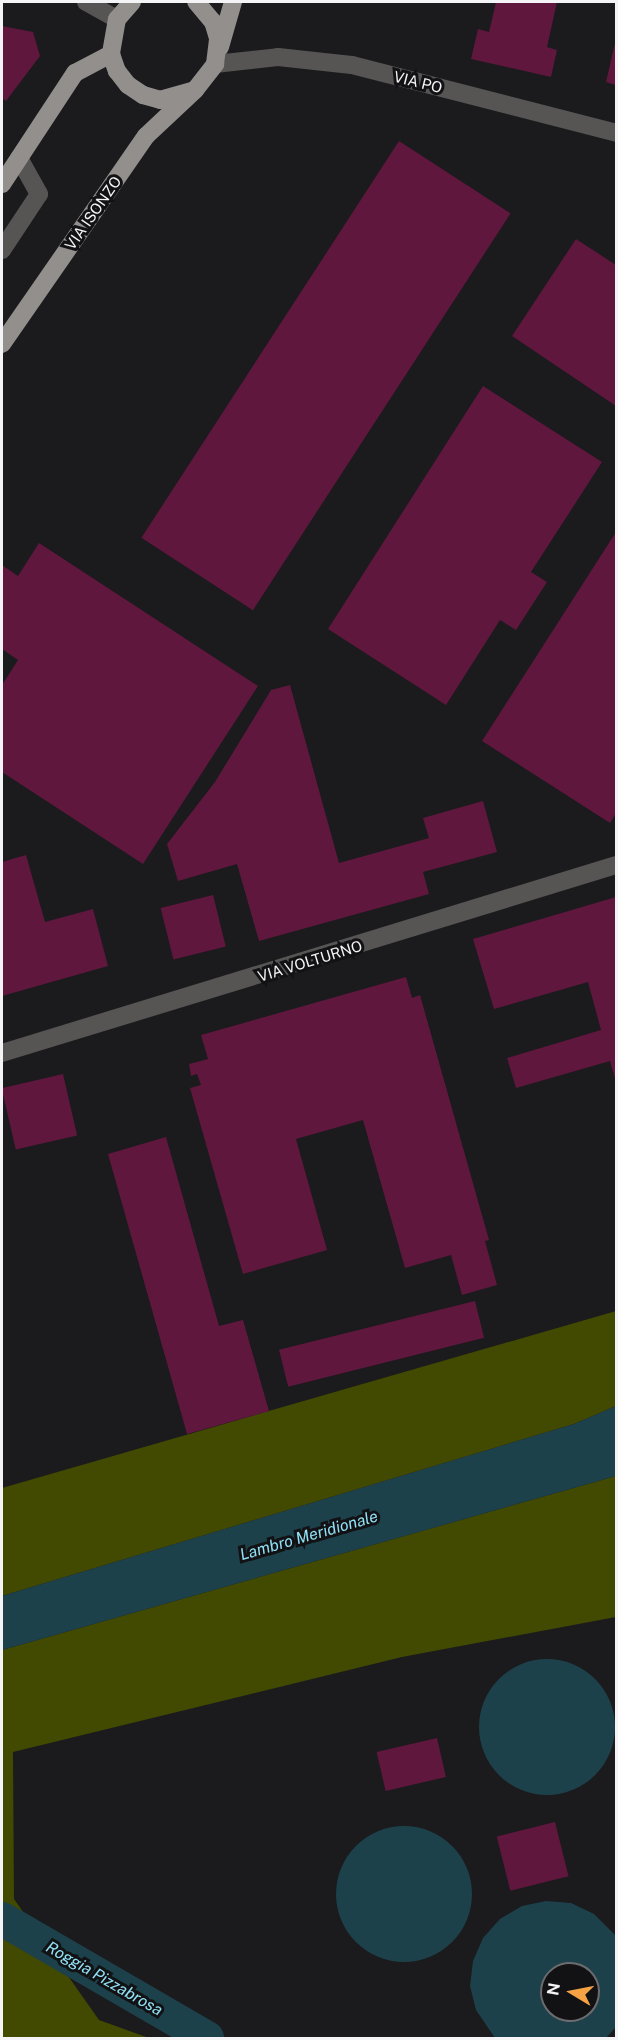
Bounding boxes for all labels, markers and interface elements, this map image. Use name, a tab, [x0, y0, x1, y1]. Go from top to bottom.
street label: VIA PO	[392, 67, 444, 97]
street label: VIA ISONZO	[61, 173, 125, 253]
street label: VIA VOLTURNO	[255, 937, 365, 985]
water label: Lambro Meridionale	[238, 1507, 380, 1565]
water label: Roggia Pizzabrosa	[42, 1938, 166, 2020]
north arrow	[540, 1962, 600, 2022]
text: N	[543, 1981, 564, 1997]

